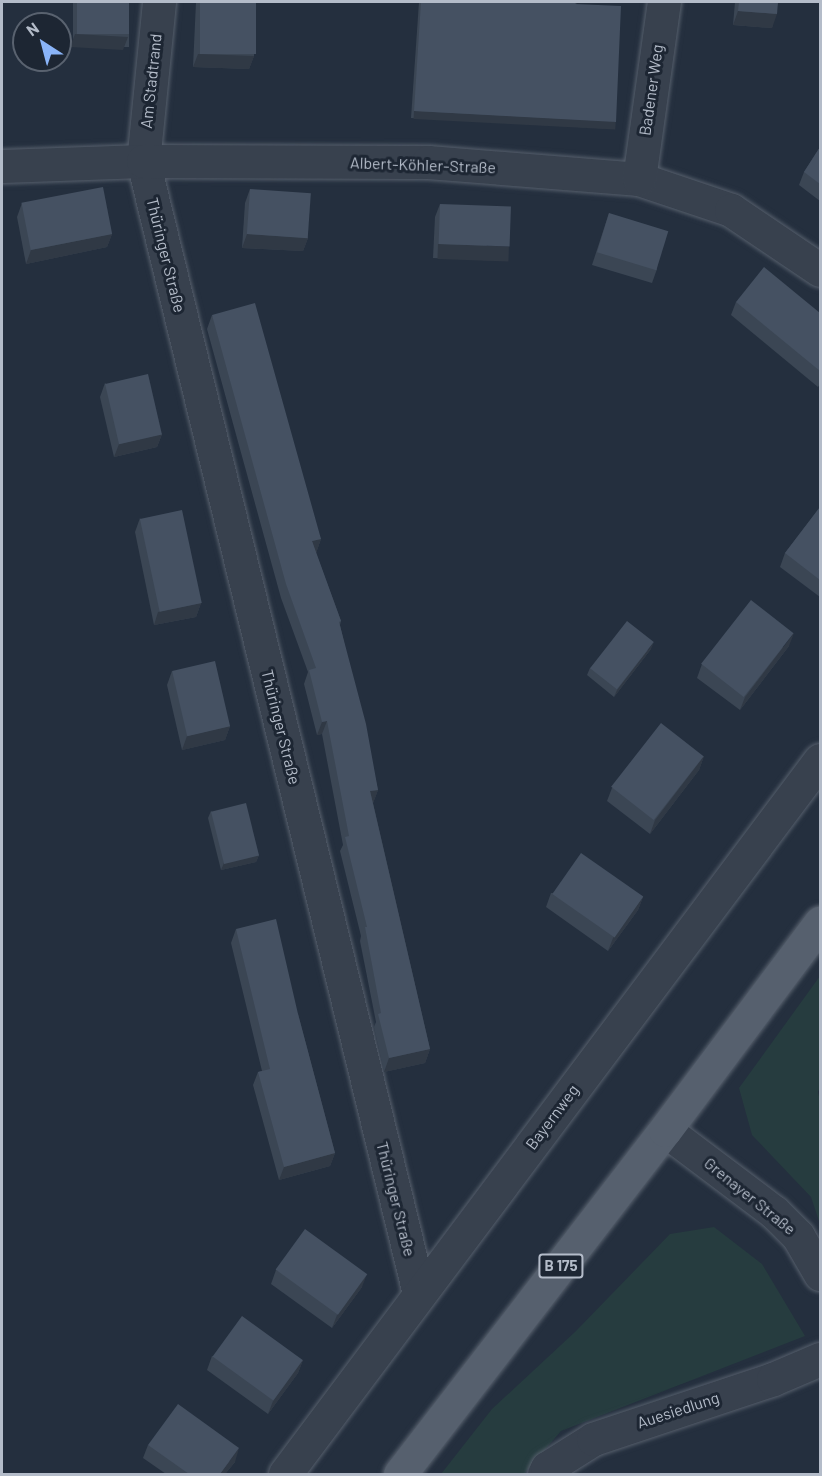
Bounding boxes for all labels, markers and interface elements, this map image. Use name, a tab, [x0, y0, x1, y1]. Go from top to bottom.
north arrow	[12, 12, 72, 72]
text: N	[22, 18, 42, 39]
street label: Am Stadtrand	[136, 33, 166, 129]
street label: Badener Weg	[635, 43, 667, 137]
street label: Albert-Köhler-Straße	[350, 153, 496, 177]
street label: Thüringer Straße	[142, 196, 190, 314]
street label: Thüringer Straße	[257, 668, 305, 786]
street label: Bayernweg	[521, 1081, 583, 1153]
street label: Thüringer Straße	[372, 1140, 420, 1258]
street label: Grenayer Straße	[700, 1153, 800, 1239]
road number: B 175	[537, 1254, 585, 1278]
street label: Auesiedlung	[635, 1388, 721, 1432]

